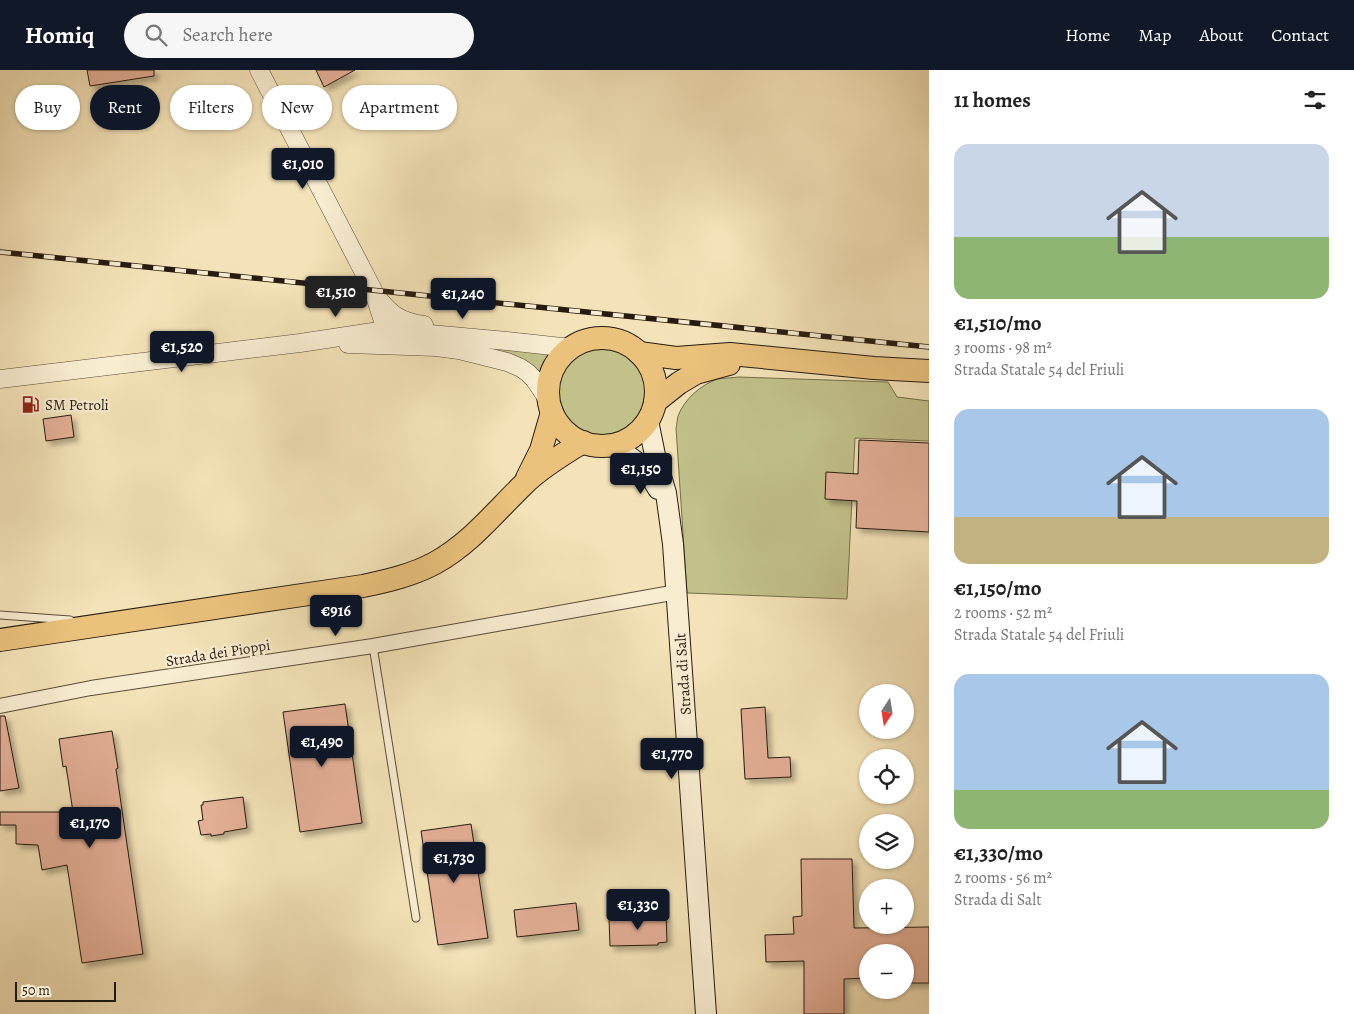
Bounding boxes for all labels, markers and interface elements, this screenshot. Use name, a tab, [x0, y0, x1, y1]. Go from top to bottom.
search box	[124, 13, 474, 58]
text: Homiq	[25, 19, 94, 51]
icon: search	[142, 21, 170, 49]
text: Search here	[182, 22, 273, 48]
text: Home	[1065, 23, 1110, 47]
text: Map	[1138, 23, 1171, 47]
text: About	[1199, 23, 1243, 47]
text: Contact	[1271, 23, 1329, 47]
chip: Buy	[15, 85, 80, 130]
chip: Rent	[90, 85, 160, 130]
chip: Filters	[170, 85, 252, 130]
chip: New	[262, 85, 332, 130]
chip: Apartment	[342, 85, 457, 130]
text: 11 homes	[954, 86, 1031, 114]
icon: filters	[1301, 86, 1329, 114]
pin: €1,010	[262, 148, 344, 190]
text: €1,010	[282, 153, 324, 175]
icon: home	[1097, 177, 1187, 267]
pin: €1,510	[295, 276, 377, 318]
pin: €1,240	[422, 278, 504, 320]
text: €1,510	[316, 281, 356, 303]
text: €1,240	[442, 283, 484, 305]
text: €1,510/mo	[954, 309, 1042, 337]
pin: €1,520	[141, 330, 223, 373]
text: €1,520	[161, 336, 203, 358]
text: 3 rooms · 98 m²	[954, 337, 1052, 359]
text: Strada Statale 54 del Friuli	[954, 359, 1124, 381]
fuel station icon: SM Petroli	[21, 395, 41, 415]
place label: SM Petroli	[45, 395, 109, 415]
icon: home	[1097, 442, 1187, 532]
pin: €1,150	[600, 452, 682, 495]
text: €1,150	[621, 458, 661, 480]
text: €1,150/mo	[954, 574, 1042, 602]
pin: €916	[306, 594, 366, 637]
text: €916	[321, 600, 351, 622]
text: 2 rooms · 52 m²	[954, 602, 1052, 624]
text: Strada Statale 54 del Friuli	[954, 624, 1124, 646]
street label: Strada di Salt	[670, 632, 696, 716]
street label: Strada dei Pioppi	[164, 635, 272, 671]
north arrow	[859, 684, 914, 739]
map controls	[859, 684, 914, 999]
icon: home	[1097, 707, 1187, 797]
pin: €1,490	[281, 726, 363, 768]
text: €1,490	[301, 731, 343, 753]
pin: €1,770	[631, 738, 713, 780]
text: €1,770	[652, 743, 692, 765]
button: locate	[859, 749, 914, 804]
pin: €1,170	[49, 806, 131, 849]
text: €1,170	[70, 812, 110, 834]
button: layers	[859, 814, 914, 869]
text: €1,330/mo	[954, 839, 1043, 867]
pin: €1,730	[413, 842, 495, 884]
text: €1,730	[434, 847, 474, 869]
text: 2 rooms · 56 m²	[954, 867, 1052, 889]
button: +	[859, 879, 914, 934]
pin: €1,330	[597, 888, 679, 931]
text: Strada di Salt	[954, 889, 1041, 911]
text: €1,330	[617, 894, 659, 916]
button: −	[859, 944, 914, 999]
scale bar	[15, 979, 116, 1002]
text: 50 m	[22, 981, 50, 1000]

